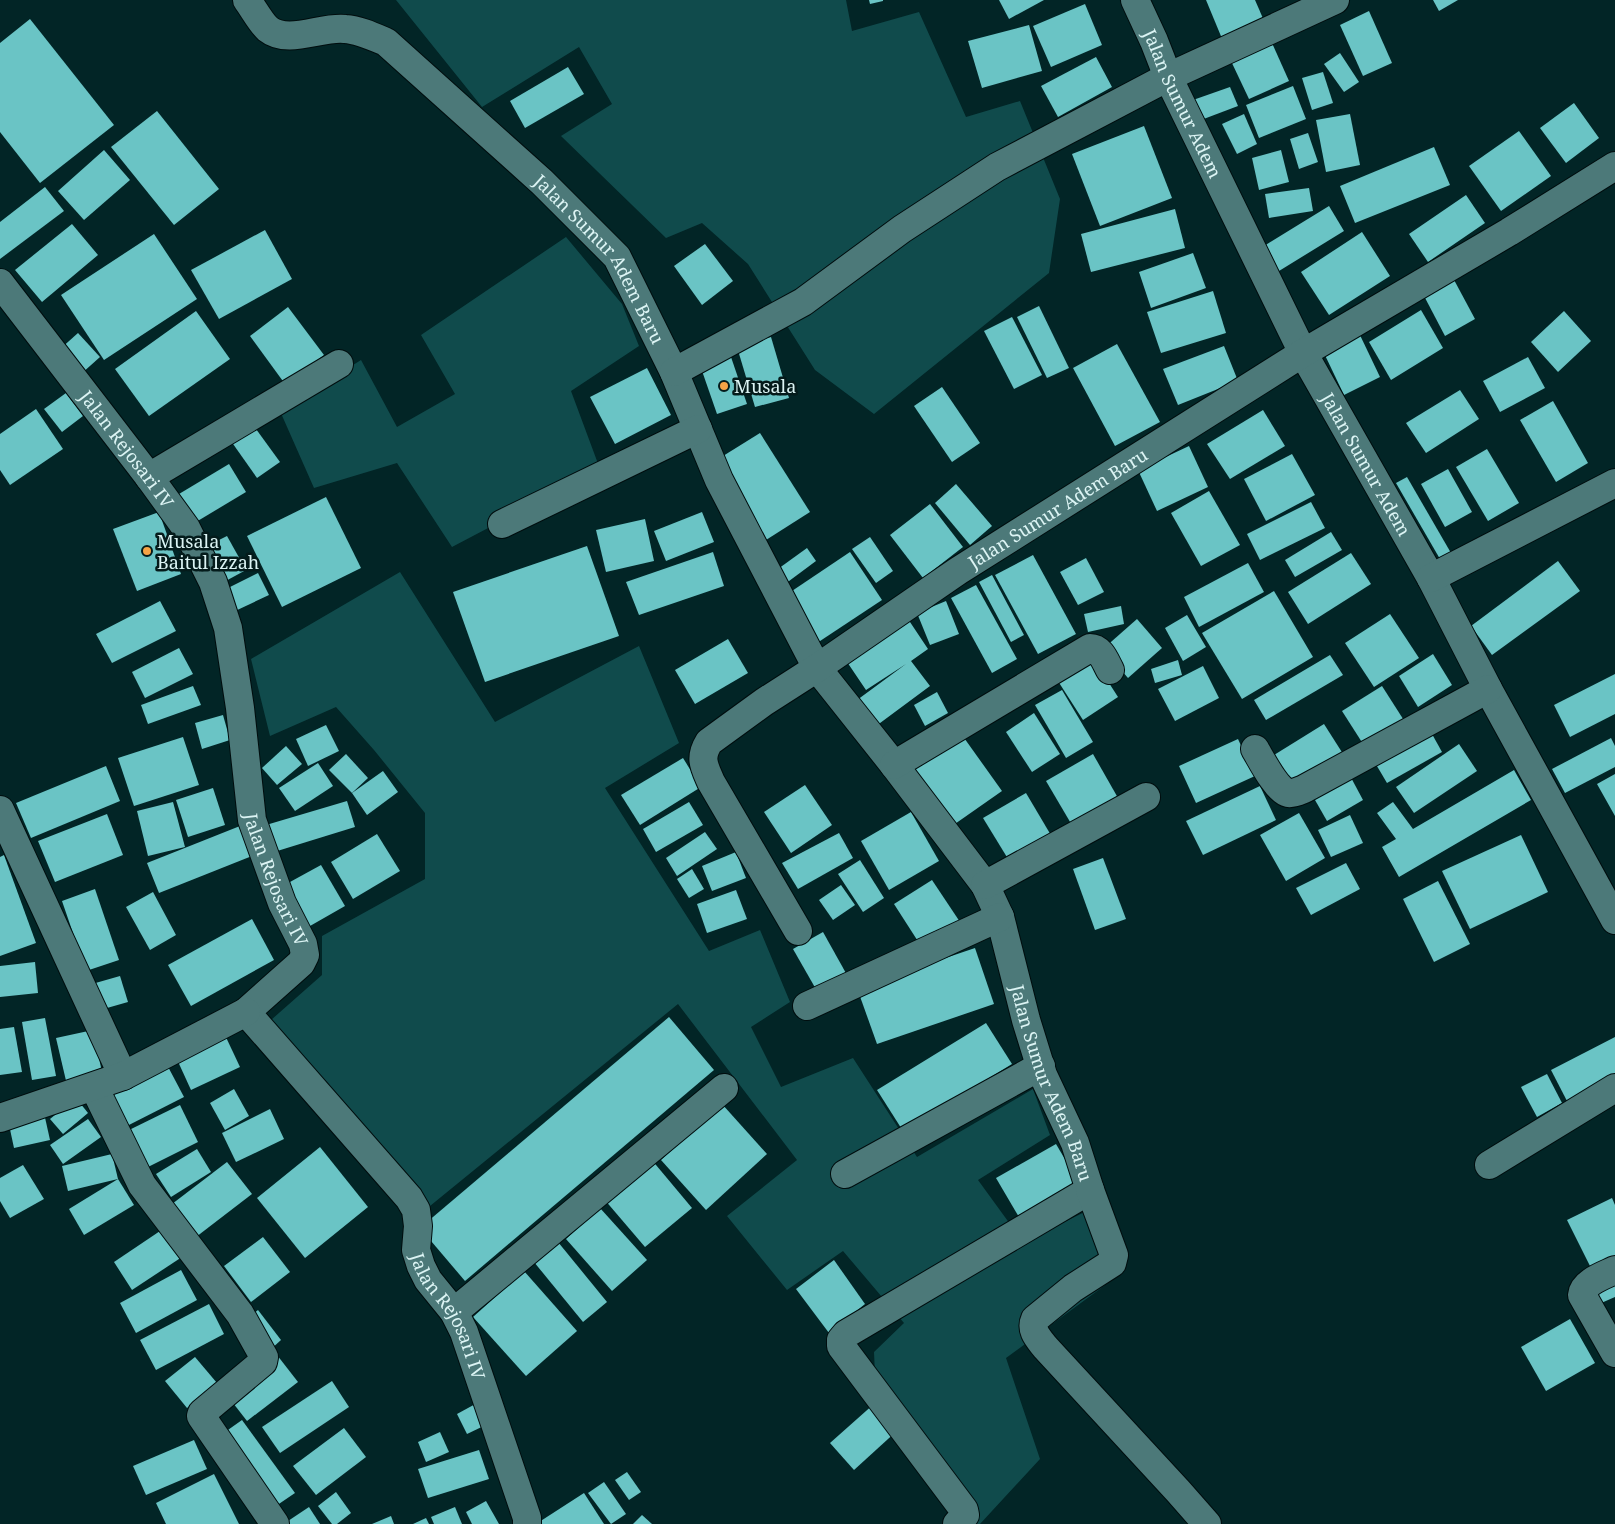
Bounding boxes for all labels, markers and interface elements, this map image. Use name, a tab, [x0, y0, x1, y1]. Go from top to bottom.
street label: Jalan Sumur Adem	[1138, 24, 1228, 182]
street label: Jalan Sumur Adem Baru	[528, 168, 670, 348]
place label: Musala	[734, 374, 796, 398]
marker: Musala	[718, 380, 730, 392]
street label: Jalan Rejosari IV	[74, 384, 180, 513]
street label: Jalan Sumur Adem	[1315, 387, 1417, 540]
street label: Jalan Sumur Adem Baru	[962, 442, 1152, 574]
place label: Musala Baitul Izzah	[157, 529, 259, 574]
marker: Musala Baitul Izzah	[141, 545, 153, 557]
street label: Jalan Rejosari IV	[239, 811, 314, 951]
street label: Jalan Sumur Adem Baru	[1005, 981, 1099, 1185]
street label: Jalan Rejosari IV	[405, 1249, 492, 1384]

